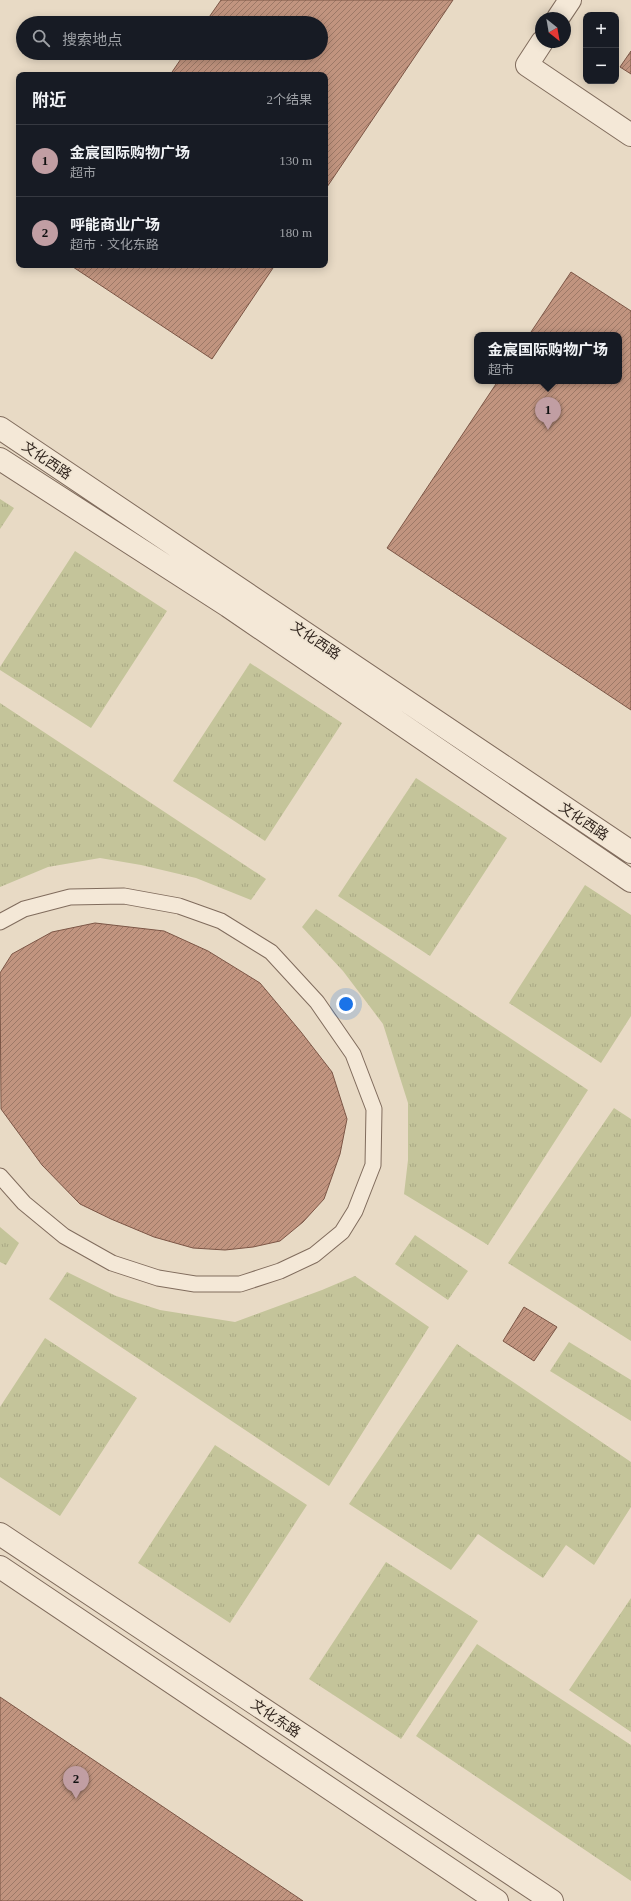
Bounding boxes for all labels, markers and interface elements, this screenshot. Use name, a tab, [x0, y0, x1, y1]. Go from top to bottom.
north arrow	[535, 12, 571, 48]
map controls	[583, 12, 619, 84]
button: +	[583, 12, 619, 48]
search box	[16, 16, 328, 60]
icon: search	[30, 27, 52, 49]
text: 搜索地点	[62, 32, 122, 48]
button: −	[583, 48, 619, 84]
text: 附近	[32, 91, 66, 110]
text: 2个结果	[266, 92, 312, 107]
text: 金宸国际购物广场	[70, 145, 190, 161]
text: 1	[42, 153, 48, 168]
text: 130 m	[279, 153, 312, 168]
text: 超市	[70, 165, 96, 180]
text: 呼能商业广场	[70, 217, 160, 233]
text: 2	[42, 225, 48, 240]
text: 180 m	[279, 225, 312, 240]
text: 超市 · 文化东路	[70, 237, 159, 252]
popup	[474, 332, 622, 384]
text: 金宸国际购物广场	[488, 342, 608, 358]
text: 超市	[488, 362, 514, 377]
pin: 1	[535, 397, 561, 430]
street label: 文化西路	[19, 438, 75, 482]
street label: 文化西路	[288, 618, 344, 662]
street label: 文化西路	[556, 799, 612, 843]
your location	[336, 994, 356, 1014]
street label: 文化东路	[248, 1696, 304, 1740]
pin: 2	[63, 1766, 89, 1799]

